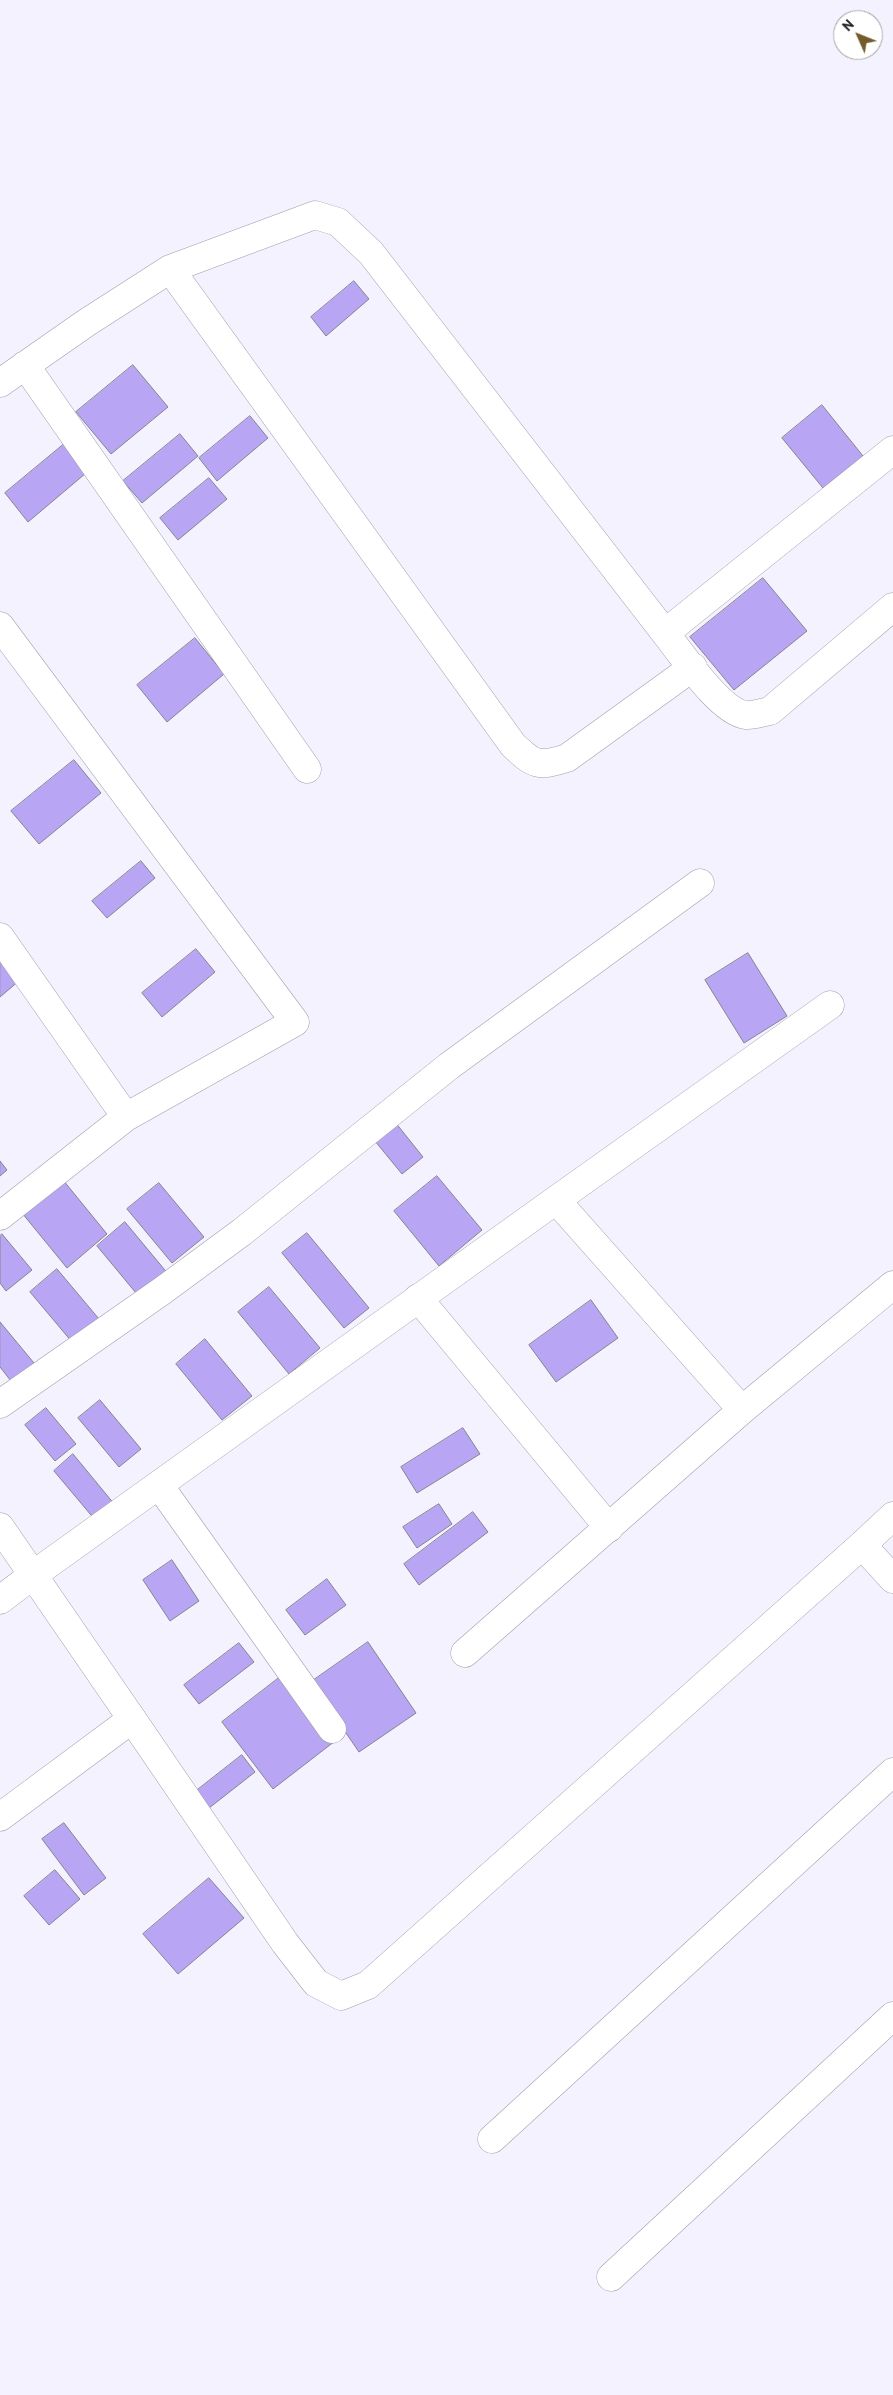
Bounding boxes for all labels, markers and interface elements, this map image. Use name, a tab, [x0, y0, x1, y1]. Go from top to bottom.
north arrow	[833, 10, 883, 60]
text: N	[838, 16, 858, 35]

